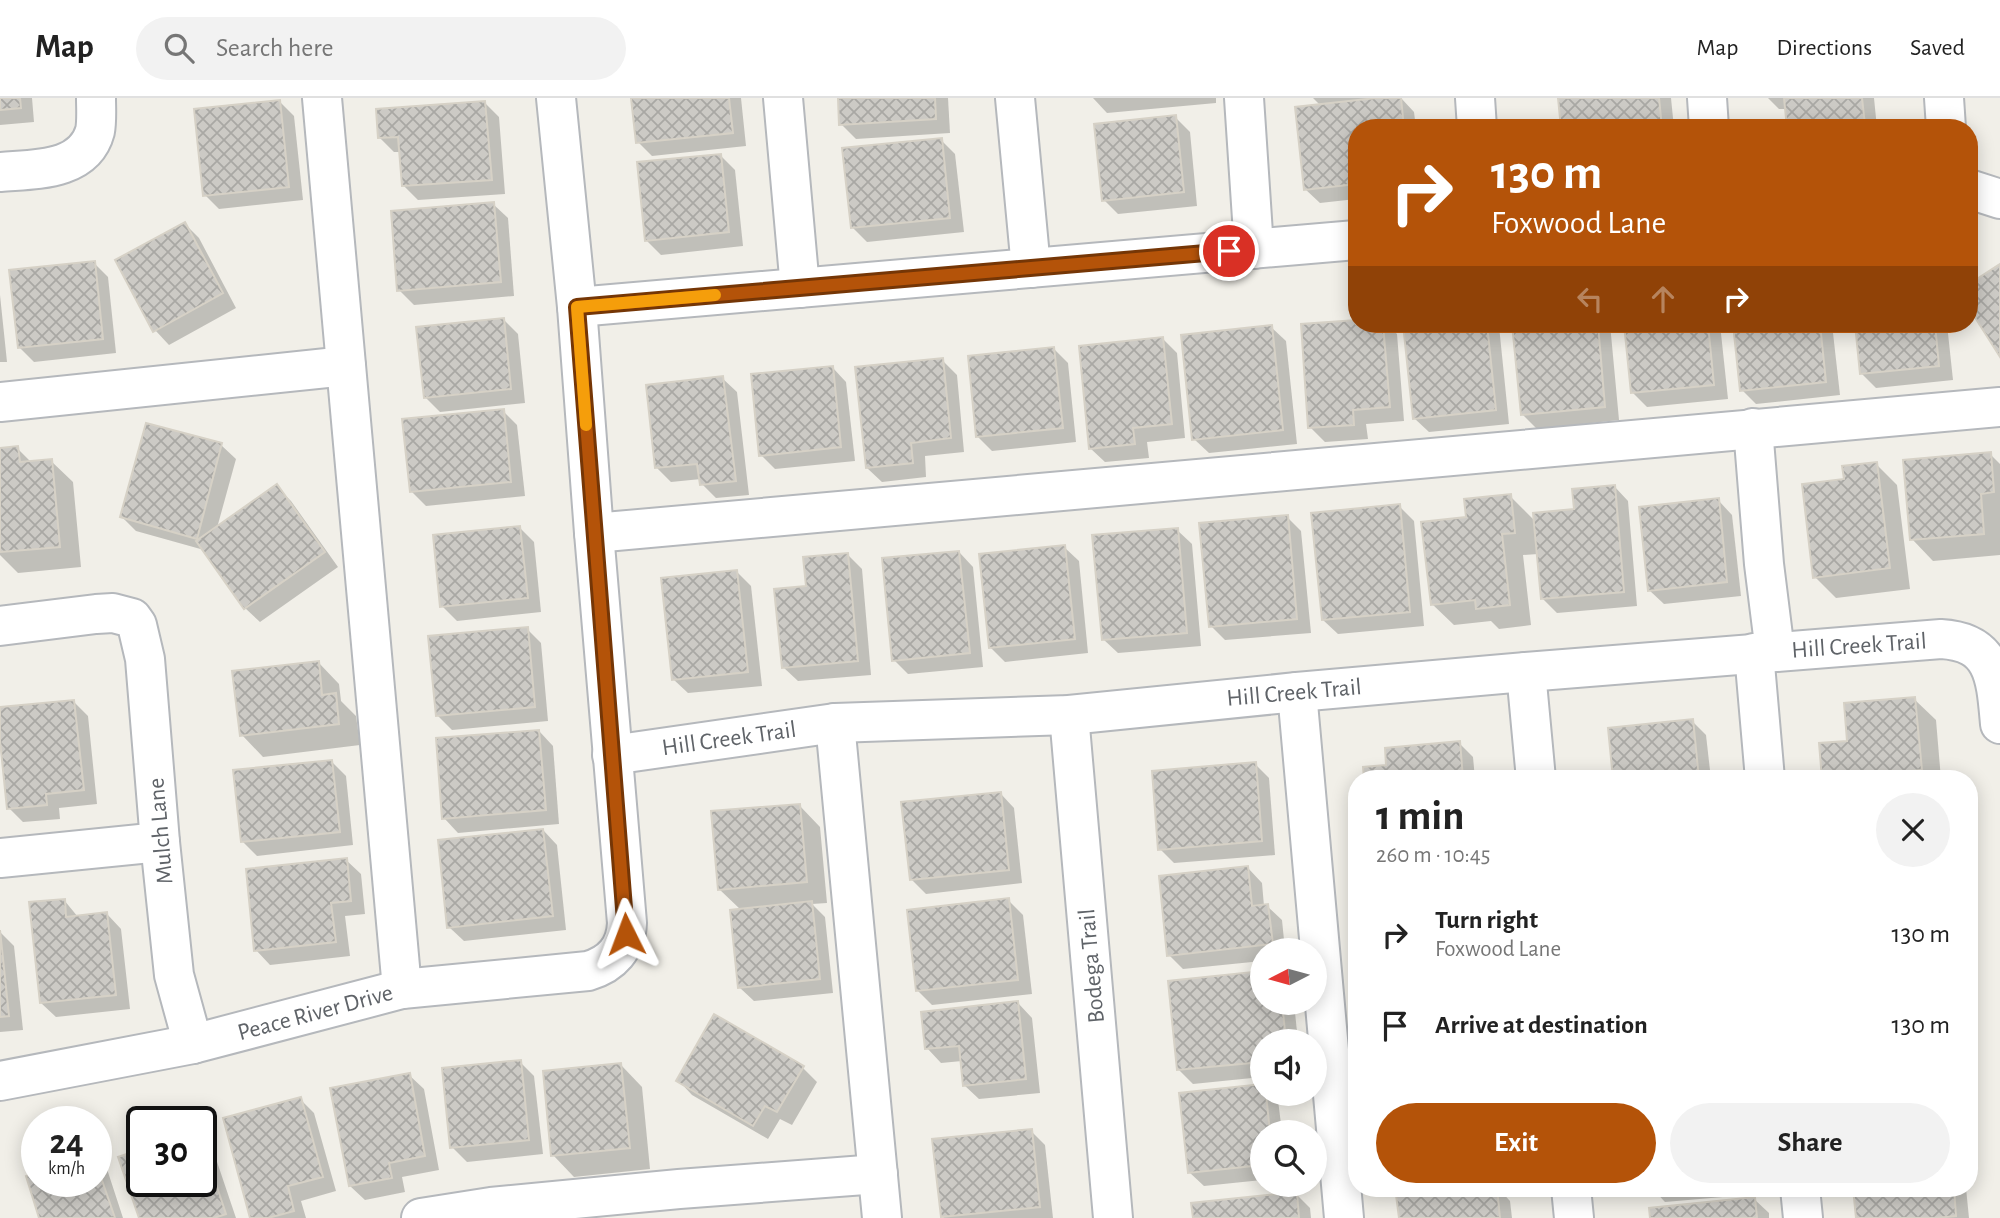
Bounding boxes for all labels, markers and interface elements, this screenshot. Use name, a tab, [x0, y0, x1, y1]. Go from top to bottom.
search box	[136, 17, 626, 80]
icon: search	[160, 29, 198, 67]
text: Map	[35, 31, 94, 64]
text: Search here	[216, 35, 334, 61]
text: Map	[1696, 36, 1738, 60]
text: Directions	[1776, 36, 1872, 60]
text: Saved	[1910, 36, 1965, 60]
icon: right	[1376, 147, 1467, 238]
text: 130 m	[1491, 149, 1602, 198]
text: Foxwood Lane	[1491, 207, 1666, 239]
pin	[1199, 221, 1259, 281]
icon: arrive	[1210, 232, 1248, 270]
icon: left	[1571, 280, 1609, 318]
icon: ahead	[1644, 280, 1682, 318]
icon: right	[1717, 280, 1755, 318]
street label: Hill Creek Trail	[1791, 629, 1927, 663]
street label: Hill Creek Trail	[1226, 675, 1363, 711]
street label: Hill Creek Trail	[660, 718, 798, 760]
street label: Mulch Lane	[144, 777, 178, 885]
button: close	[1876, 793, 1950, 867]
text: 1 min	[1376, 795, 1465, 837]
text: 260 m · 10:45	[1376, 844, 1490, 867]
position arrow	[589, 897, 663, 971]
text: Turn right	[1435, 907, 1538, 933]
street label: Bodega Trail	[1075, 908, 1109, 1024]
icon: right	[1376, 916, 1414, 954]
text: 130 m	[1892, 921, 1950, 947]
north arrow	[1250, 938, 1326, 1015]
map controls	[1250, 938, 1327, 1197]
text: Foxwood Lane	[1435, 938, 1561, 961]
street label: Peace River Drive	[235, 981, 395, 1045]
icon: arrive	[1376, 1007, 1414, 1045]
text: Arrive at destination	[1435, 1012, 1648, 1038]
text: 130 m	[1892, 1012, 1950, 1038]
button: sound	[1250, 1029, 1327, 1106]
button: Exit	[1376, 1103, 1656, 1183]
button: Share	[1670, 1103, 1950, 1183]
speed limit sign: 30	[126, 1106, 217, 1197]
button: search	[1250, 1120, 1327, 1197]
text: 24	[49, 1125, 84, 1160]
text: km/h	[48, 1160, 85, 1178]

